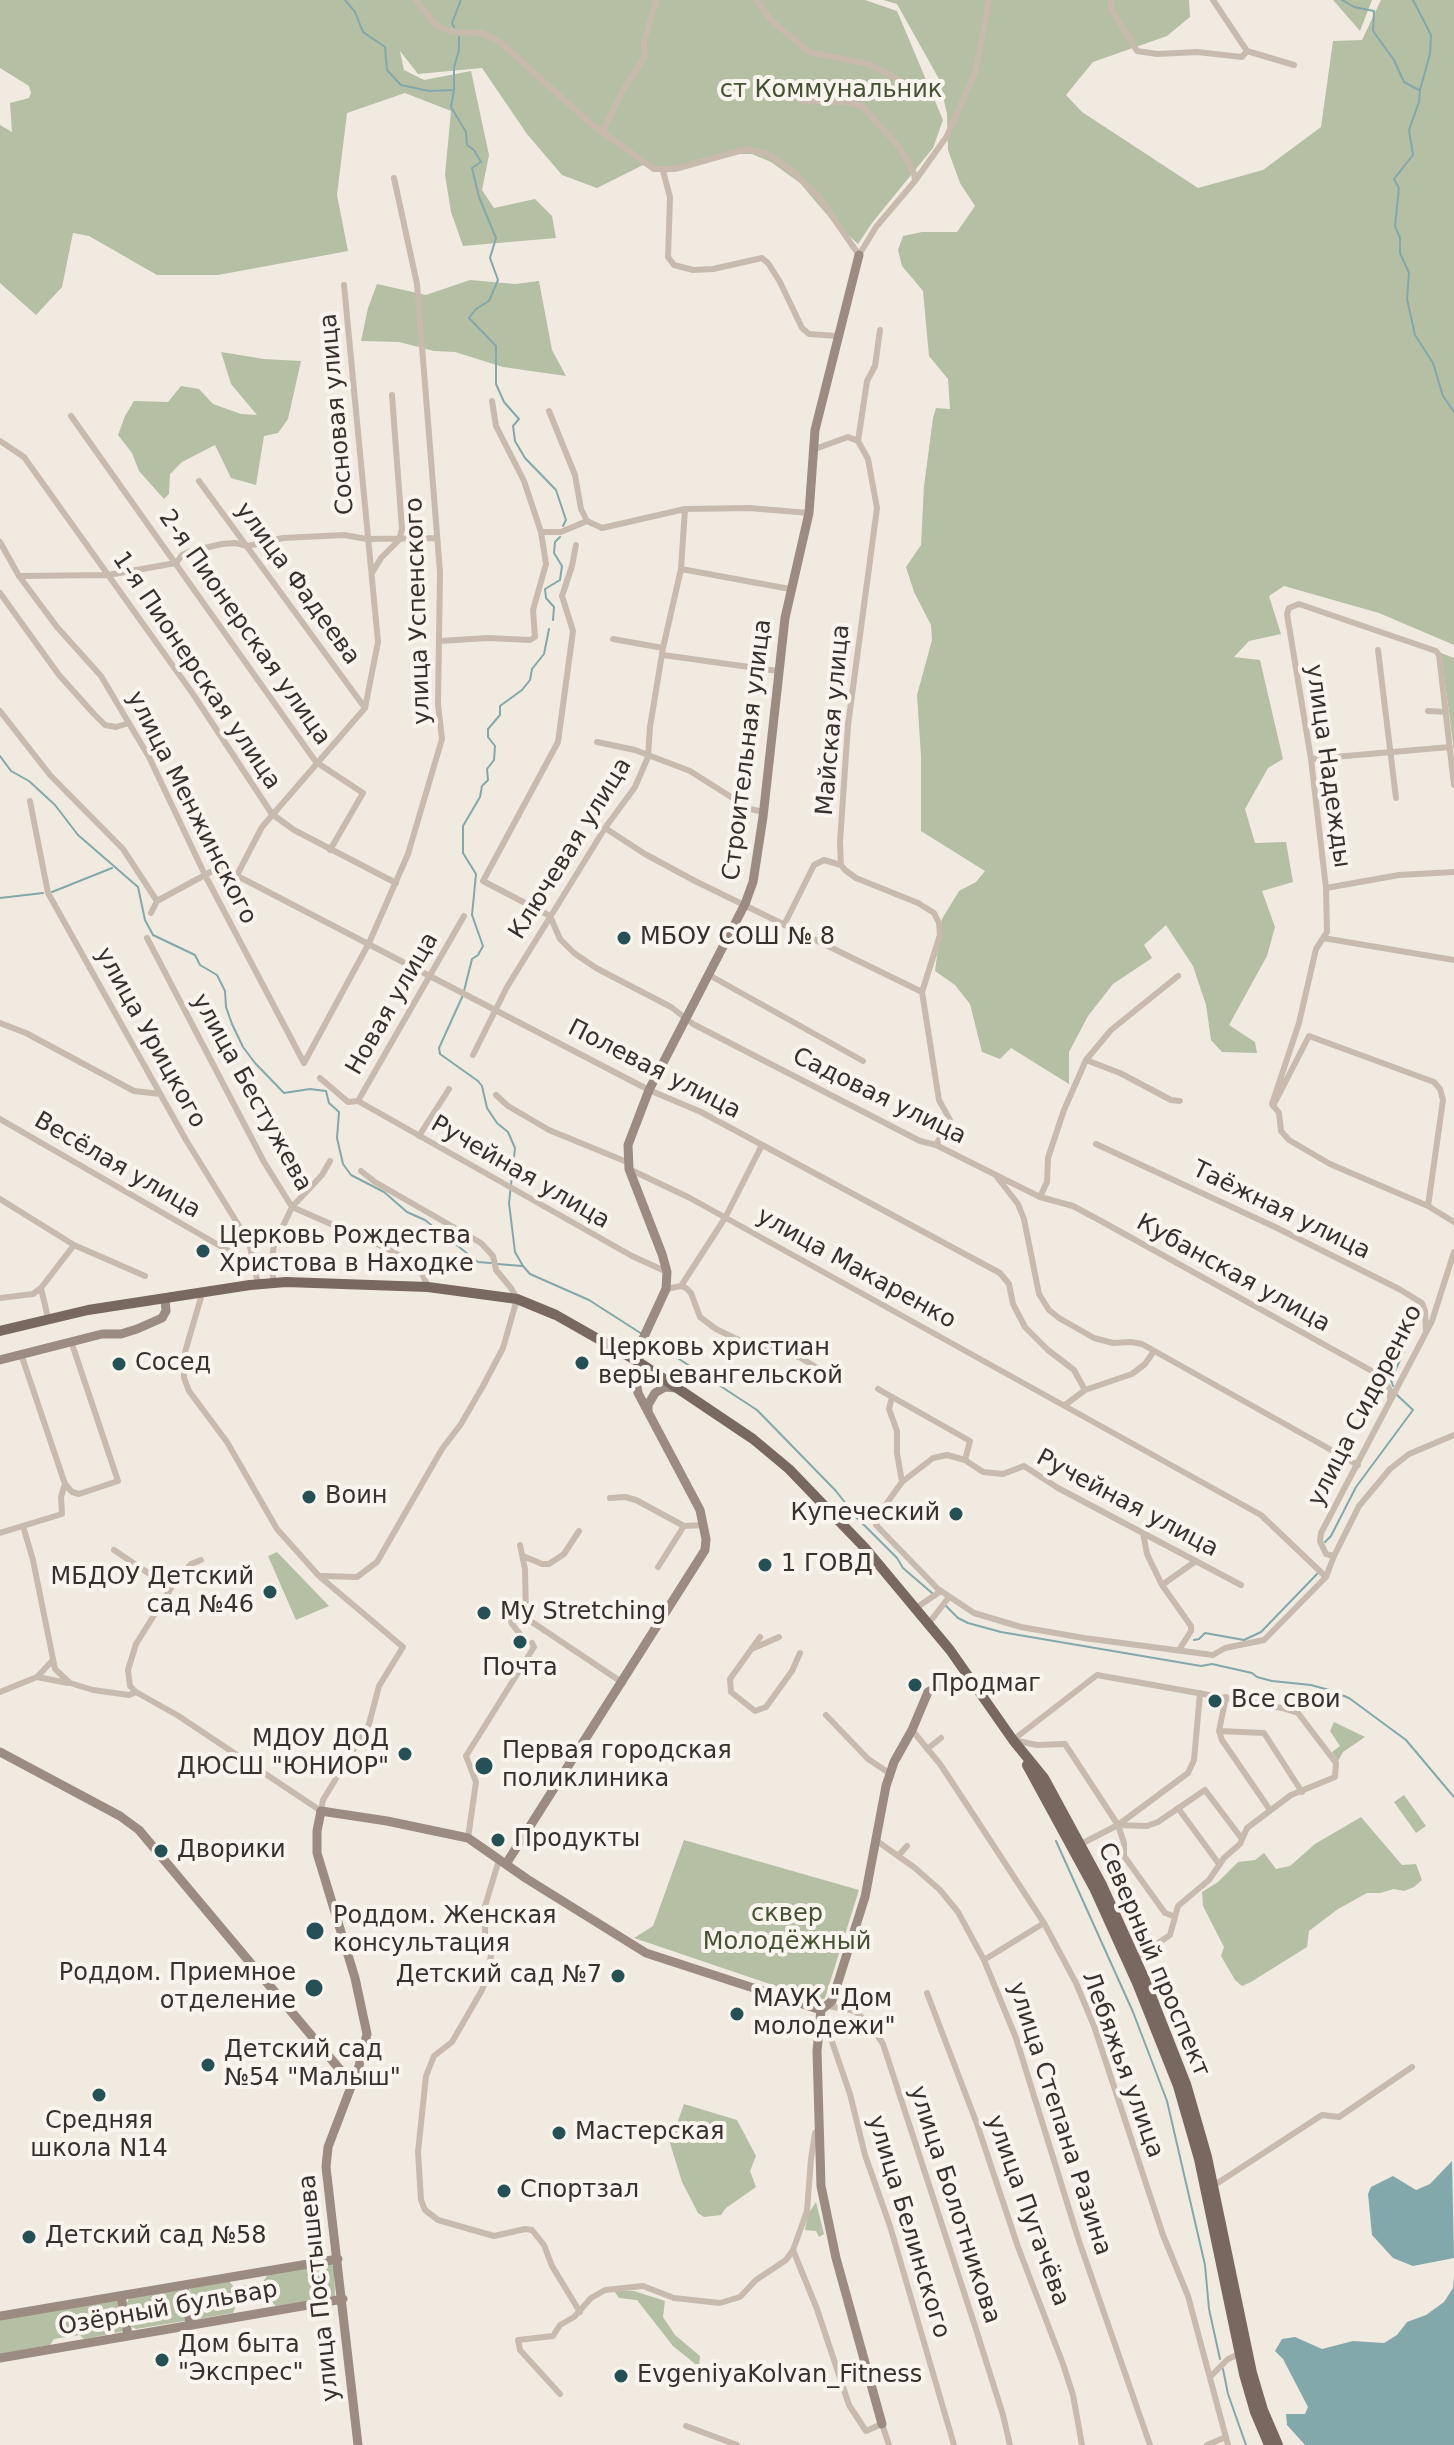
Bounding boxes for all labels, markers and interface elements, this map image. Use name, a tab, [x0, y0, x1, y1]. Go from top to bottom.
park label: ст Коммунальник	[720, 77, 942, 105]
street label: Сосновая улица	[315, 312, 361, 516]
street label: улица Фадеева	[228, 497, 366, 671]
street label: улица Успенского	[401, 497, 437, 725]
street label: 2-я Пионерская улица	[152, 505, 336, 751]
street label: 1-я Пионерская улица	[106, 547, 286, 795]
street label: Строительная улица	[718, 618, 778, 882]
street label: Майская улица	[811, 623, 857, 817]
street label: улица Надежды	[1298, 662, 1356, 870]
street label: улица Менжинского	[120, 687, 262, 929]
street label: Ключевая улица	[504, 753, 638, 945]
place label: МБОУ СОШ № 8	[640, 924, 835, 952]
street label: Новая улица	[341, 928, 445, 1080]
marker: МБОУ СОШ № 8	[615, 929, 633, 947]
street label: улица Урицкого	[88, 943, 212, 1133]
street label: улица Бестужева	[185, 989, 317, 1197]
street label: Полевая улица	[563, 1014, 745, 1126]
street label: Садовая улица	[787, 1042, 971, 1152]
street label: Весёлая улица	[29, 1107, 205, 1225]
street label: Ручейная улица	[425, 1110, 615, 1236]
street label: Таёжная улица	[1187, 1155, 1375, 1267]
street label: улица Макаренко	[751, 1202, 961, 1336]
street label: Кубанская улица	[1131, 1209, 1335, 1339]
place label: Церковь Рождества Христова в Находке	[219, 1223, 474, 1279]
marker: Церковь Рождества Христова в Находке	[194, 1242, 212, 1260]
street label: улица Сидоренко	[1303, 1300, 1429, 1512]
place label: Церковь христиан веры евангельской	[598, 1335, 843, 1391]
place label: Сосед	[135, 1350, 211, 1378]
marker: Церковь христиан веры евангельской	[573, 1354, 591, 1372]
marker: Сосед	[110, 1355, 128, 1373]
street label: Ручейная улица	[1031, 1444, 1223, 1564]
place label: Воин	[325, 1483, 387, 1511]
marker: Воин	[300, 1488, 318, 1506]
place label: Купеческий	[790, 1500, 940, 1528]
marker: Купеческий	[947, 1505, 965, 1523]
place label: 1 ГОВД	[781, 1551, 873, 1579]
marker: 1 ГОВД	[756, 1556, 774, 1574]
place label: МБДОУ Детский сад №46	[51, 1564, 254, 1620]
marker: МБДОУ Детский сад №46	[261, 1583, 279, 1601]
place label: My Stretching	[500, 1599, 666, 1627]
marker: My Stretching	[475, 1604, 493, 1622]
marker: Почта	[511, 1633, 529, 1651]
place label: Почта	[482, 1655, 558, 1683]
place label: Продмаг	[931, 1671, 1041, 1699]
marker: Продмаг	[906, 1676, 924, 1694]
place label: Все свои	[1231, 1687, 1341, 1715]
marker: Все свои	[1206, 1692, 1224, 1710]
place label: МДОУ ДОД ДЮСШ "ЮНИОР"	[177, 1726, 389, 1782]
place label: Первая городская поликлиника	[502, 1738, 732, 1794]
marker: МДОУ ДОД ДЮСШ "ЮНИОР"	[396, 1745, 414, 1763]
marker: Первая городская поликлиника	[473, 1755, 495, 1777]
place label: Продукты	[514, 1826, 640, 1854]
marker: Продукты	[489, 1831, 507, 1849]
place label: Дворики	[177, 1837, 286, 1865]
street label: Северный проспект	[1091, 1839, 1215, 2081]
marker: Дворики	[152, 1842, 170, 1860]
park label: сквер Молодёжный	[703, 1901, 871, 1957]
place label: Роддом. Женская консультация	[333, 1903, 557, 1959]
marker: Роддом. Женская консультация	[304, 1920, 326, 1942]
place label: Роддом. Приемное отделение	[59, 1960, 296, 2016]
place label: Детский сад №7	[396, 1962, 602, 1990]
marker: Детский сад №7	[609, 1967, 627, 1985]
street label: Лебяжья улица	[1075, 1968, 1169, 2162]
marker: Роддом. Приемное отделение	[303, 1977, 325, 1999]
street label: улица Степана Разина	[1001, 1979, 1117, 2259]
place label: МАУК "Дом молодежи"	[753, 1986, 895, 2042]
marker: МАУК "Дом молодежи"	[728, 2005, 746, 2023]
place label: Детский сад №54 "Малыш"	[224, 2037, 401, 2093]
marker: Детский сад №54 "Малыш"	[199, 2056, 217, 2074]
street label: улица Болотникова	[902, 2082, 1006, 2328]
marker: Средняя школа N14	[90, 2086, 108, 2104]
place label: Средняя школа N14	[30, 2108, 168, 2164]
street label: улица Белинского	[860, 2112, 956, 2342]
street label: улица Пугачёва	[979, 2112, 1075, 2310]
place label: Мастерская	[575, 2119, 724, 2147]
marker: Мастерская	[550, 2124, 568, 2142]
street label: улица Постышева	[294, 2173, 346, 2403]
place label: Спортзал	[520, 2177, 639, 2205]
marker: Спортзал	[495, 2182, 513, 2200]
place label: Детский сад №58	[45, 2223, 267, 2251]
marker: Детский сад №58	[20, 2228, 38, 2246]
street label: Озёрный бульвар	[56, 2276, 280, 2342]
place label: Дом быта "Экспрес"	[178, 2332, 303, 2388]
marker: Дом быта "Экспрес"	[153, 2351, 171, 2369]
place label: EvgeniyaKolvan_Fitness	[637, 2362, 922, 2390]
marker: EvgeniyaKolvan_Fitness	[612, 2367, 630, 2385]

